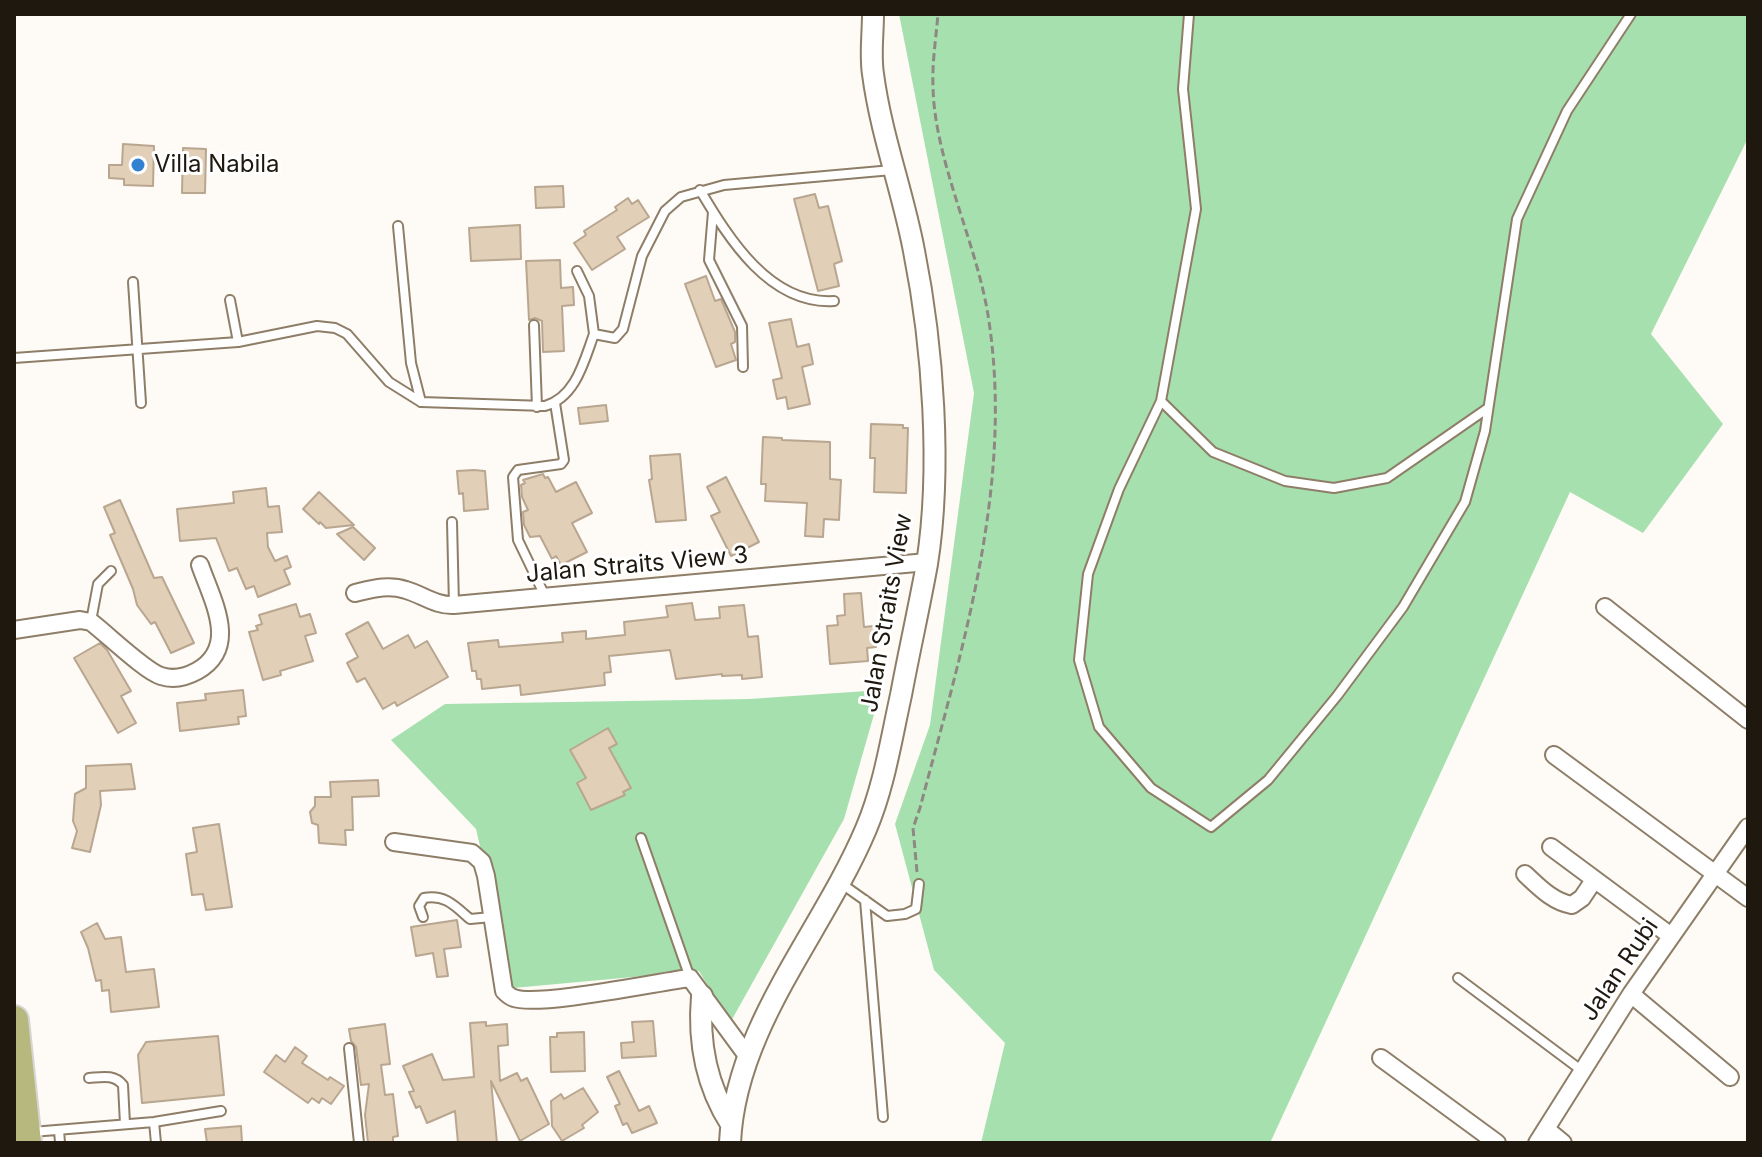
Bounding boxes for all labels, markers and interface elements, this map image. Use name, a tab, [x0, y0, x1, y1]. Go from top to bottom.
place label: Villa Nabila	[154, 151, 280, 179]
marker: Villa Nabila	[129, 156, 147, 174]
street label: Jalan Straits View	[855, 511, 919, 715]
street label: Jalan Straits View 3	[525, 541, 749, 589]
street label: Jalan Rubi	[1575, 913, 1665, 1027]

